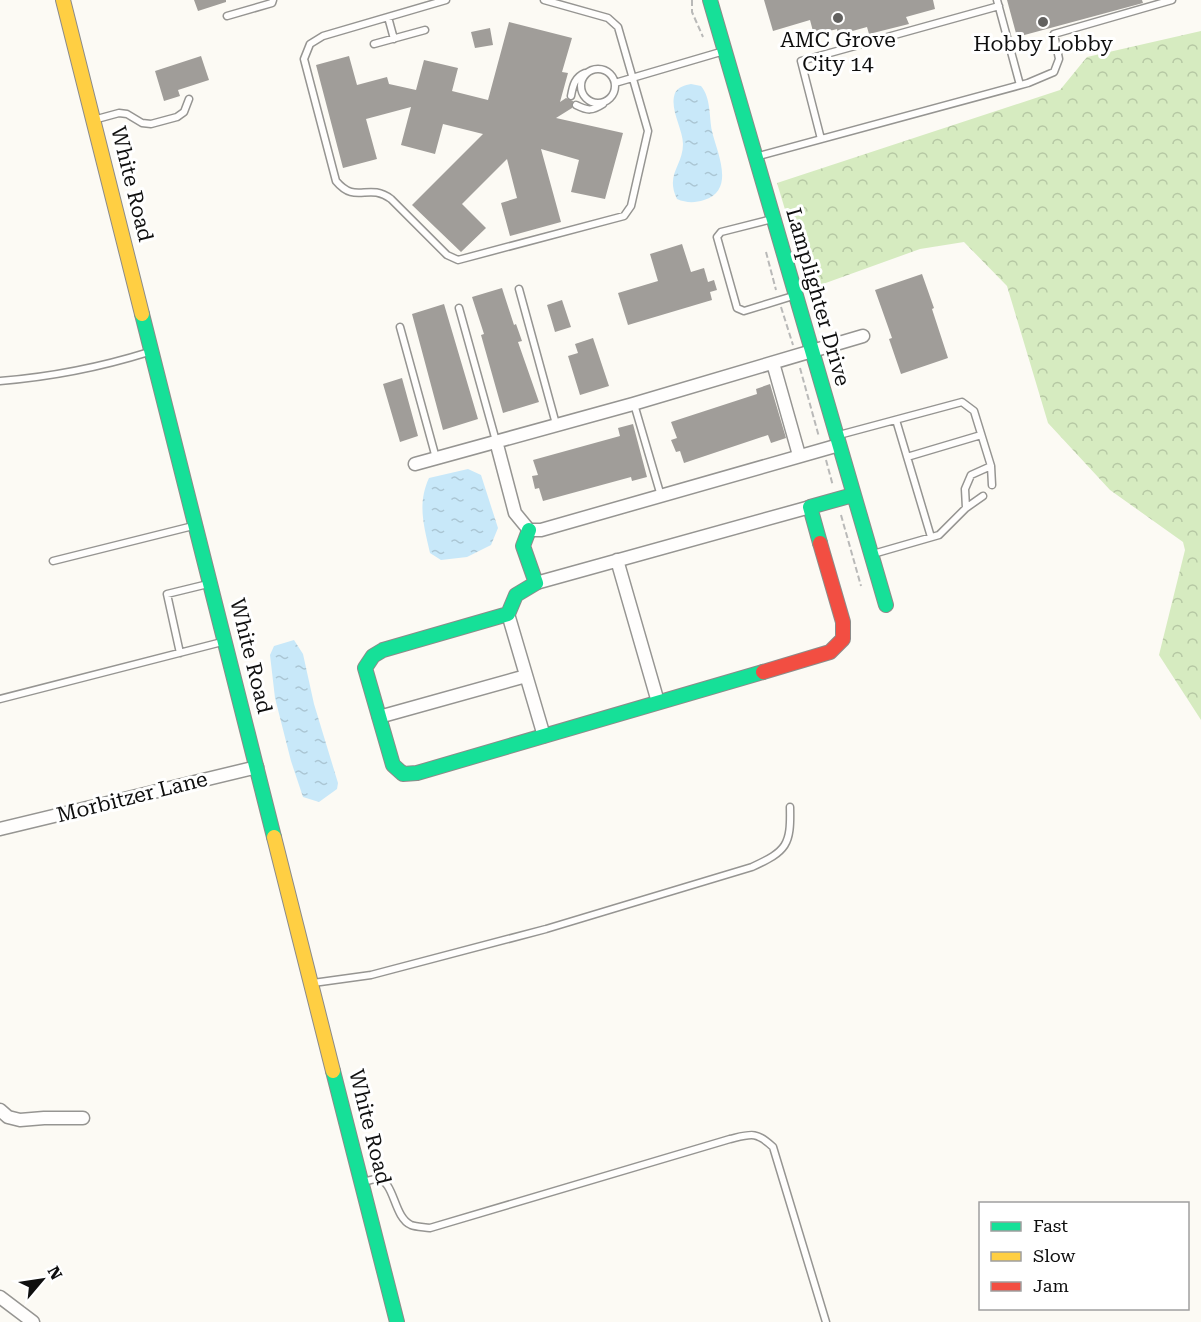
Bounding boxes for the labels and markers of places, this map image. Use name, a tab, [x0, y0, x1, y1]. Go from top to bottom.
marker: AMC Grove City 14	[831, 11, 845, 25]
marker: Hobby Lobby	[1036, 15, 1050, 29]
place label: AMC Grove City 14	[780, 28, 896, 76]
place label: Hobby Lobby	[973, 32, 1113, 56]

